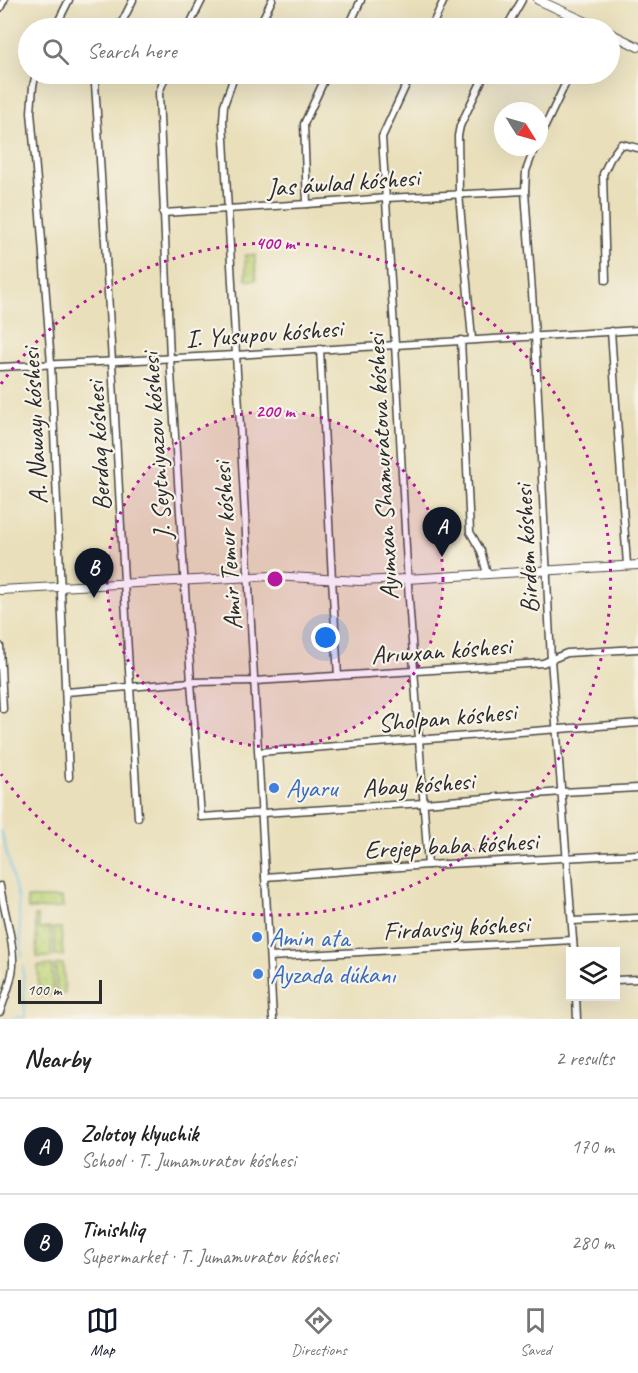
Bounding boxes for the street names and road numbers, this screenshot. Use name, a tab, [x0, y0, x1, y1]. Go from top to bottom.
street label: Jas áwlad kóshesi	[264, 160, 424, 204]
street label: I. Yusupov kóshesi	[185, 311, 347, 355]
street label: Ayımxan Shamuratova kóshesi	[359, 330, 406, 601]
street label: A. Nawayı kóshesi	[14, 344, 55, 505]
street label: J. Seytniyazov kóshesi	[133, 348, 180, 543]
street label: Berdaq kóshesi	[78, 377, 118, 512]
street label: Amir Temur kóshesi	[205, 458, 250, 631]
street label: Birdem kóshesi	[506, 481, 546, 614]
street label: Arıwxan kóshesi	[370, 629, 515, 672]
street label: Sholpan kóshesi	[377, 695, 521, 740]
street label: Abay kóshesi	[361, 764, 478, 805]
street label: Erejep baba kóshesi	[363, 824, 542, 867]
street label: Firdavsiy kóshesi	[382, 907, 533, 948]

